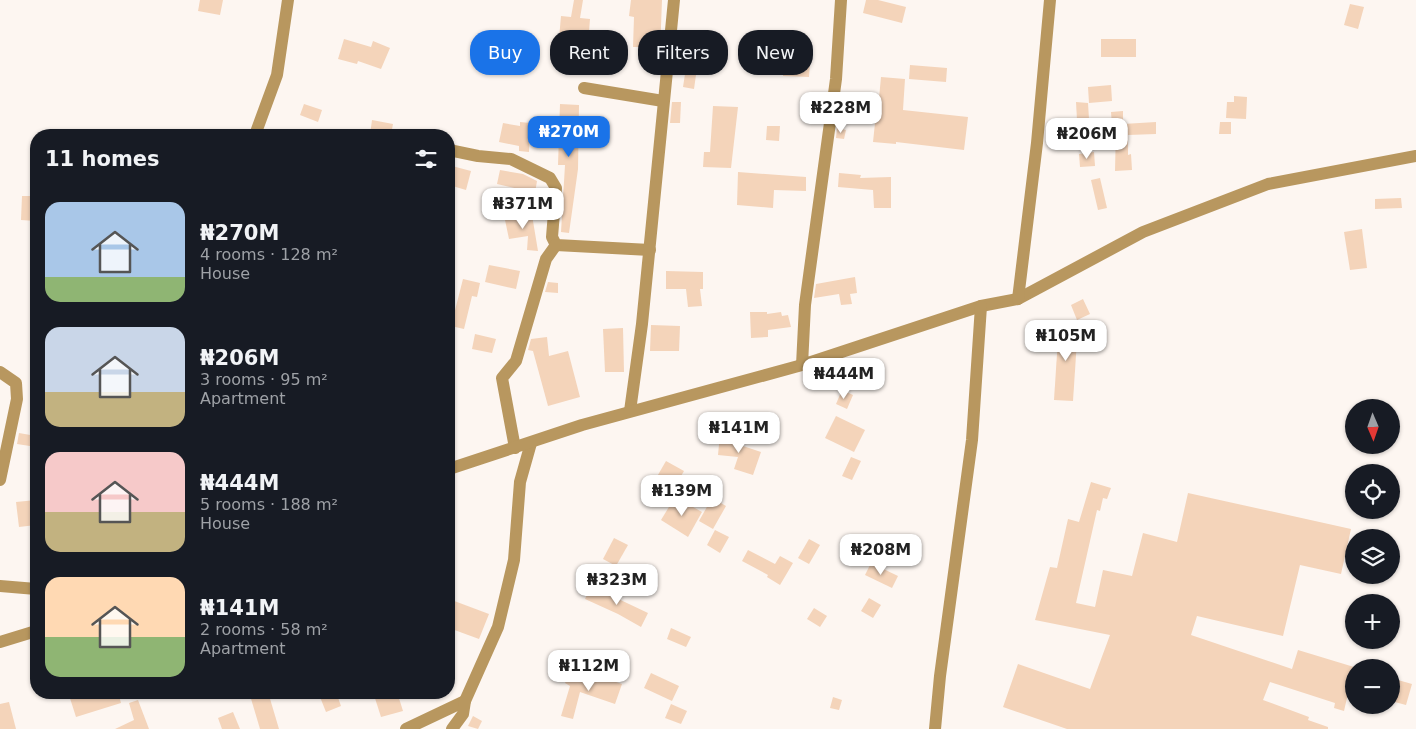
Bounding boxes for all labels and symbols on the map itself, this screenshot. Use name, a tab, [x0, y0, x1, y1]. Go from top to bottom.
pin: ₦228M	[806, 92, 876, 134]
pin: ₦270M	[534, 116, 604, 158]
pin: ₦206M	[1052, 118, 1122, 160]
pin: ₦371M	[488, 188, 558, 230]
pin: ₦105M	[1031, 320, 1101, 362]
pin: ₦444M	[809, 358, 879, 400]
north arrow	[1345, 399, 1400, 454]
pin: ₦141M	[704, 412, 774, 454]
pin: ₦139M	[647, 474, 717, 517]
pin: ₦208M	[846, 534, 916, 576]
pin: ₦323M	[582, 564, 652, 606]
pin: ₦112M	[554, 650, 624, 692]

